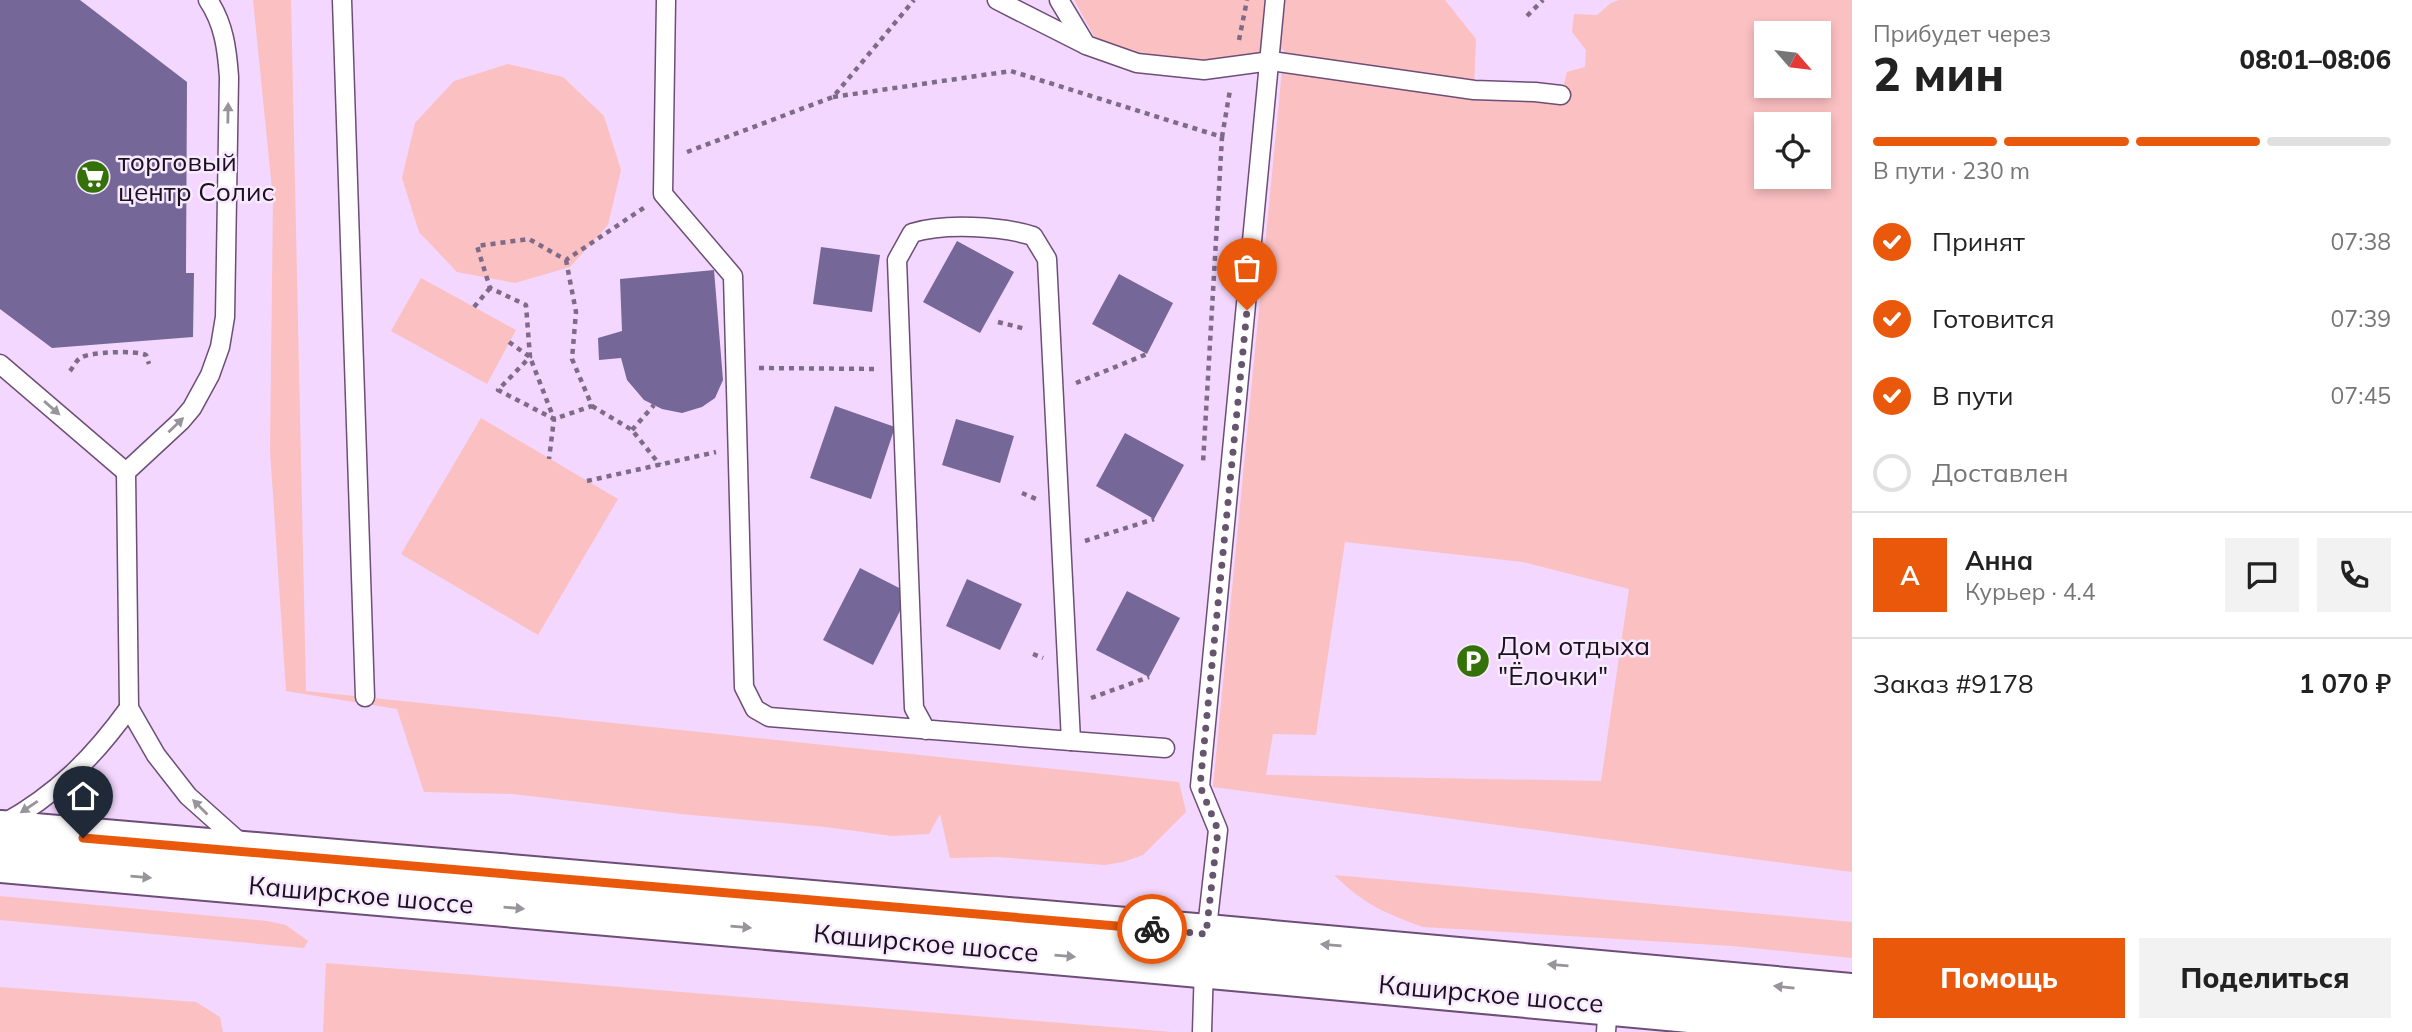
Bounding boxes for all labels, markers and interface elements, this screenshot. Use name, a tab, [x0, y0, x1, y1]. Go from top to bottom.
text: Прибудет через	[1873, 19, 2051, 48]
north arrow	[1754, 21, 1830, 98]
map controls	[1754, 21, 1831, 189]
text: 08:01–08:06	[2240, 43, 2391, 76]
text: 2 мин	[1873, 45, 2004, 103]
one-way arrow	[223, 102, 234, 124]
button: locate	[1754, 112, 1831, 189]
place label: торговый центр Солис	[118, 145, 275, 208]
text: В пути · 230 m	[1873, 156, 2030, 185]
supermarket icon: торговый центр Солис	[74, 158, 112, 196]
icon: check	[1873, 223, 1911, 261]
text: Принят	[1932, 225, 2025, 258]
text: 07:38	[2331, 227, 2391, 256]
pin	[1217, 238, 1277, 310]
icon: bag	[1228, 249, 1266, 287]
icon: check	[1873, 300, 1911, 338]
text: Готовится	[1932, 302, 2055, 335]
text: 07:39	[2331, 304, 2391, 333]
icon: check	[1873, 377, 1911, 415]
text: В пути	[1932, 379, 2013, 412]
text: 07:45	[2331, 381, 2391, 410]
one-way arrow	[44, 400, 61, 415]
one-way arrow	[167, 417, 184, 434]
text: Доставлен	[1932, 456, 2069, 489]
button: chat	[2225, 538, 2299, 612]
button: phone	[2317, 538, 2391, 612]
text: Анна	[1965, 544, 2033, 577]
text: А	[1900, 559, 1920, 592]
text: Курьер · 4.4	[1965, 577, 2096, 606]
place label: Дом отдыха "Ёлочки"	[1498, 629, 1650, 692]
parking icon: Дом отдыха "Ёлочки"	[1454, 642, 1492, 680]
text: Заказ #9178	[1873, 667, 2034, 700]
text: 1 070 ₽	[2299, 667, 2391, 700]
pin	[53, 766, 113, 838]
icon: home	[64, 777, 102, 815]
one-way arrow	[192, 799, 209, 816]
one-way arrow	[20, 800, 38, 814]
street label: Каширское шоссе	[247, 868, 475, 921]
one-way arrow	[130, 871, 152, 882]
courier	[1117, 894, 1187, 964]
one-way arrow	[504, 903, 526, 914]
icon: bike	[1133, 910, 1171, 948]
street label: Каширское шоссе	[812, 916, 1040, 969]
one-way arrow	[730, 922, 752, 933]
button: Помощь	[1873, 938, 2125, 1018]
button: Поделиться	[2139, 938, 2391, 1018]
one-way arrow	[1320, 939, 1342, 950]
one-way arrow	[1054, 951, 1076, 962]
one-way arrow	[1546, 959, 1568, 970]
street label: Каширское шоссе	[1377, 967, 1605, 1020]
one-way arrow	[1773, 981, 1795, 992]

